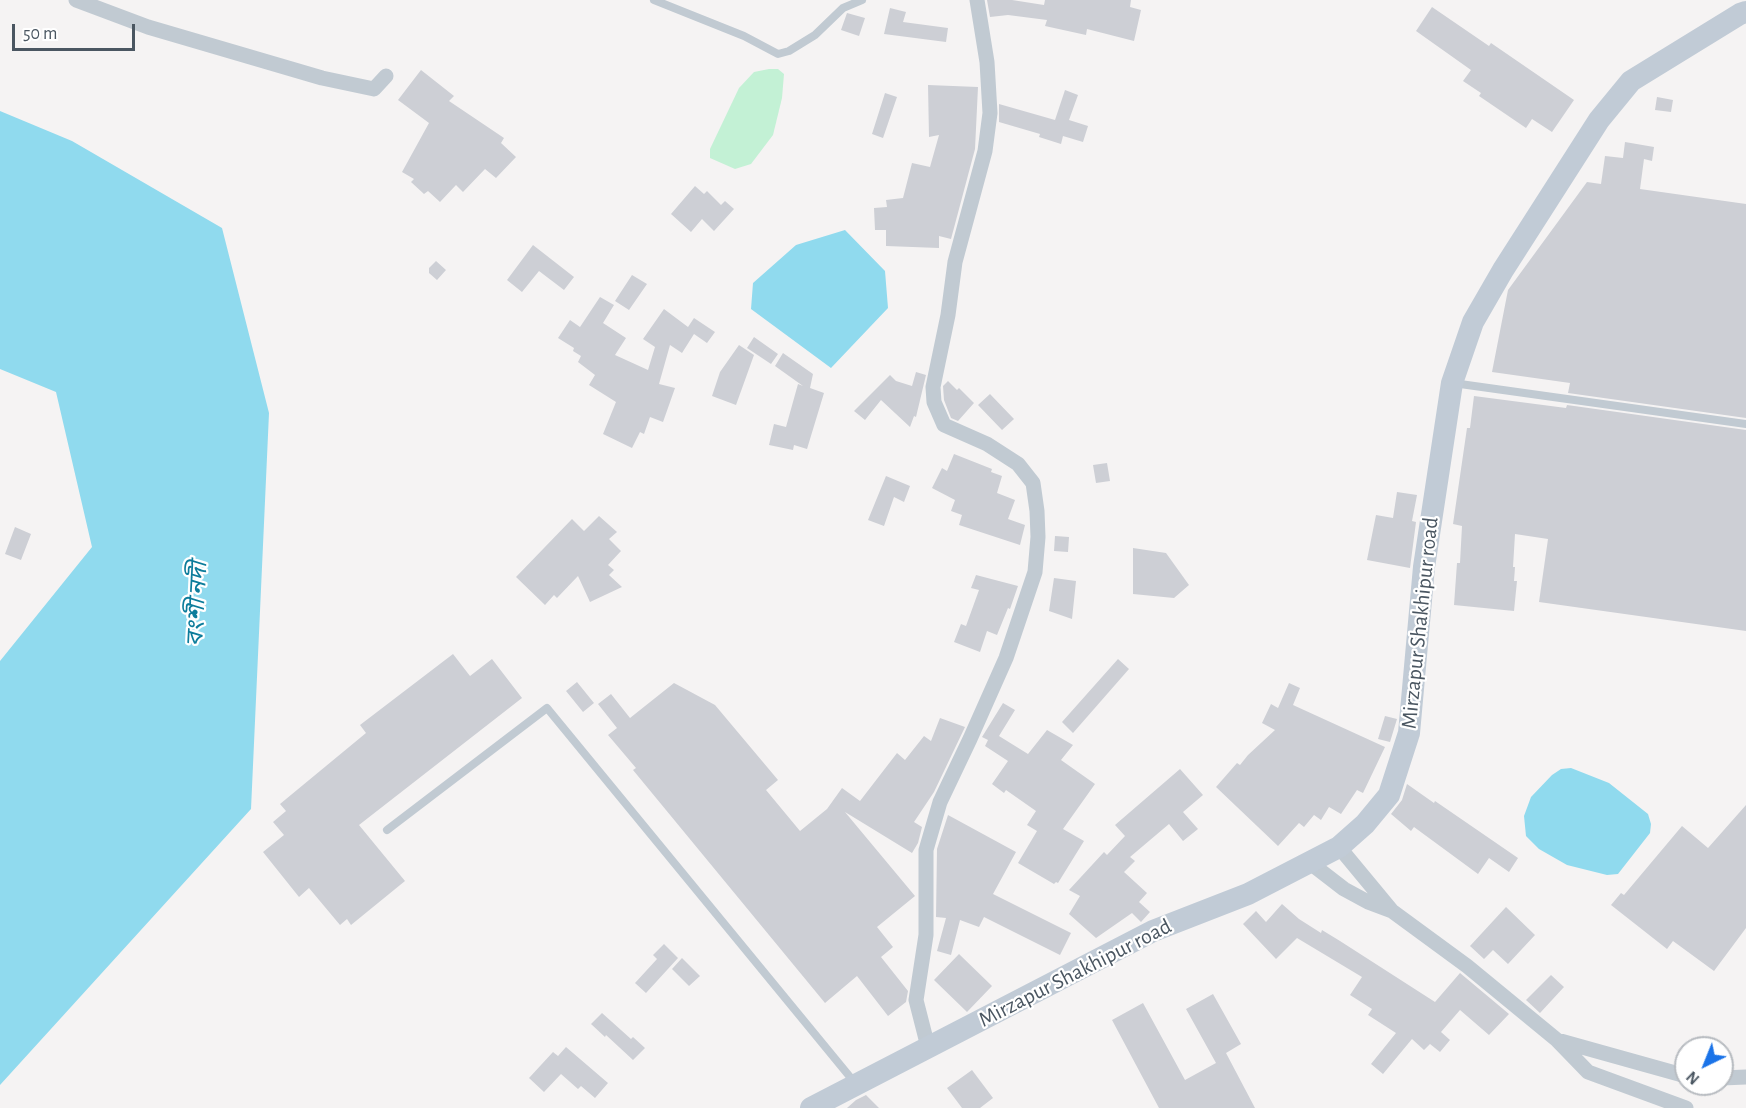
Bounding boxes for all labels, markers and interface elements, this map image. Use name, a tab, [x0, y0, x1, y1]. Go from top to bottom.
scale bar	[15, 12, 138, 50]
text: 50 m	[23, 25, 57, 43]
street label: Mirzapur Shakhipur road	[1396, 516, 1444, 730]
water label: বংশী নদী	[180, 561, 214, 647]
street label: Mirzapur Shakhipur road	[974, 913, 1176, 1033]
north arrow	[1674, 1036, 1734, 1096]
text: N	[1684, 1068, 1703, 1087]

